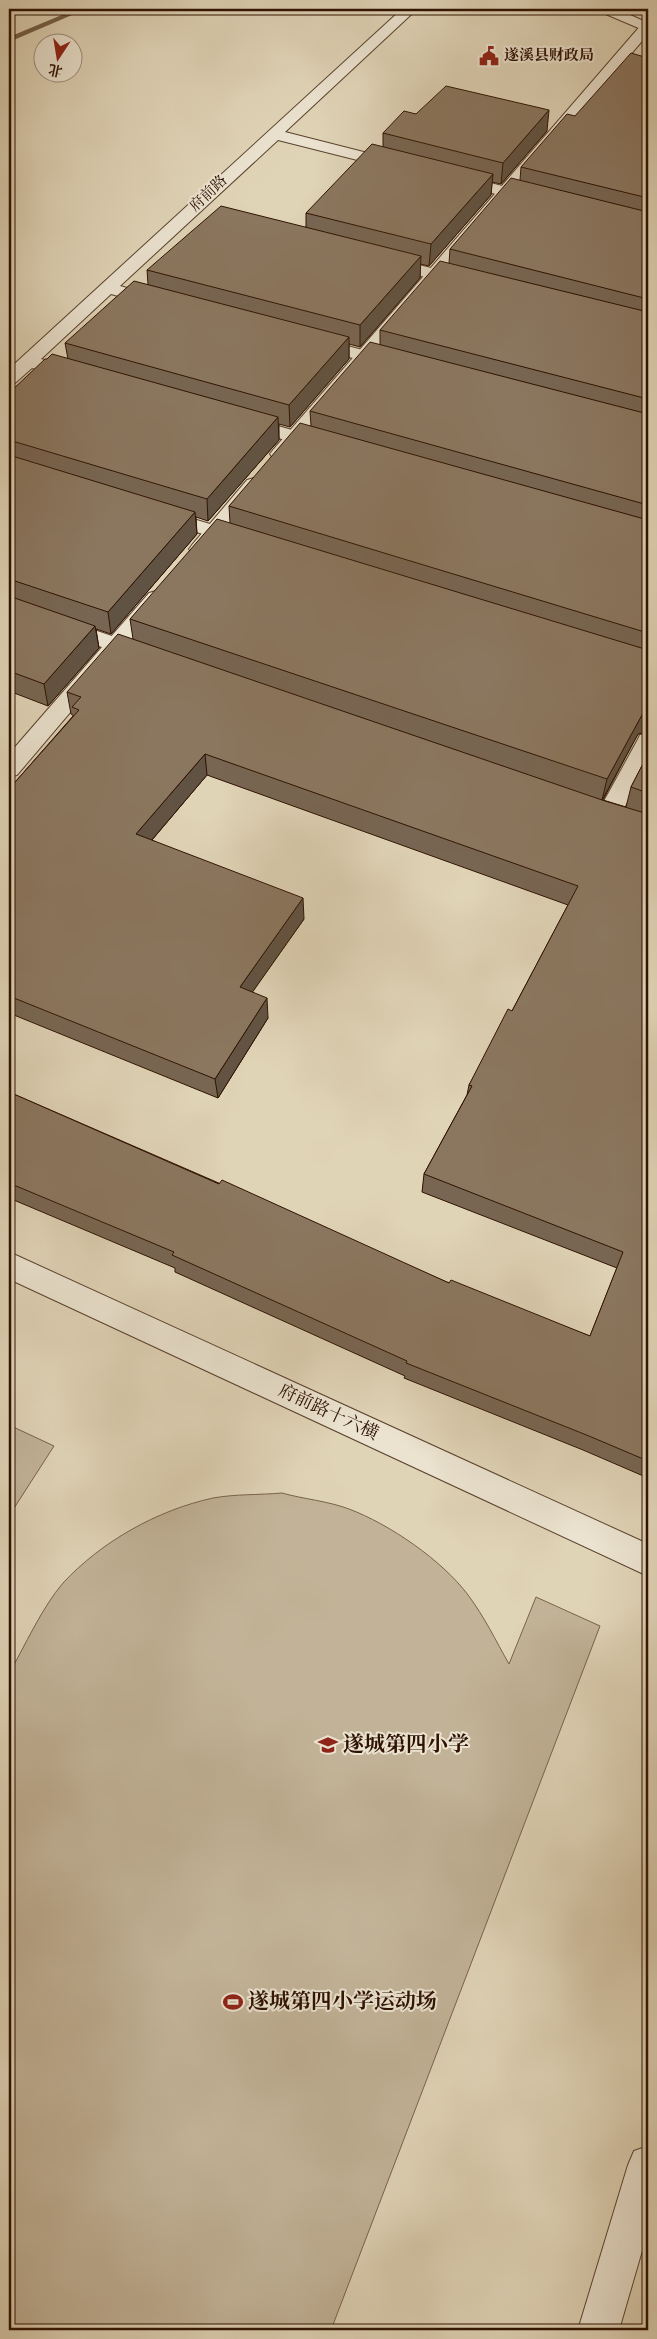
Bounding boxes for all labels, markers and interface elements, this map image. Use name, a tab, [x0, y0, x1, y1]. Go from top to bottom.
north arrow	[32, 32, 82, 82]
public building icon: 遂溪县财政局	[478, 45, 500, 67]
place label: 遂溪县财政局	[504, 46, 594, 67]
text: 北	[47, 59, 64, 80]
street label: 府前路	[185, 171, 233, 217]
street label: 府前路十六横	[274, 1379, 382, 1447]
place label: 遂城第四小学	[343, 1731, 469, 1760]
school or university icon: 遂城第四小学	[317, 1734, 339, 1756]
place label: 遂城第四小学运动场	[248, 1988, 437, 2017]
sports icon: 遂城第四小学运动场	[222, 1991, 244, 2013]

